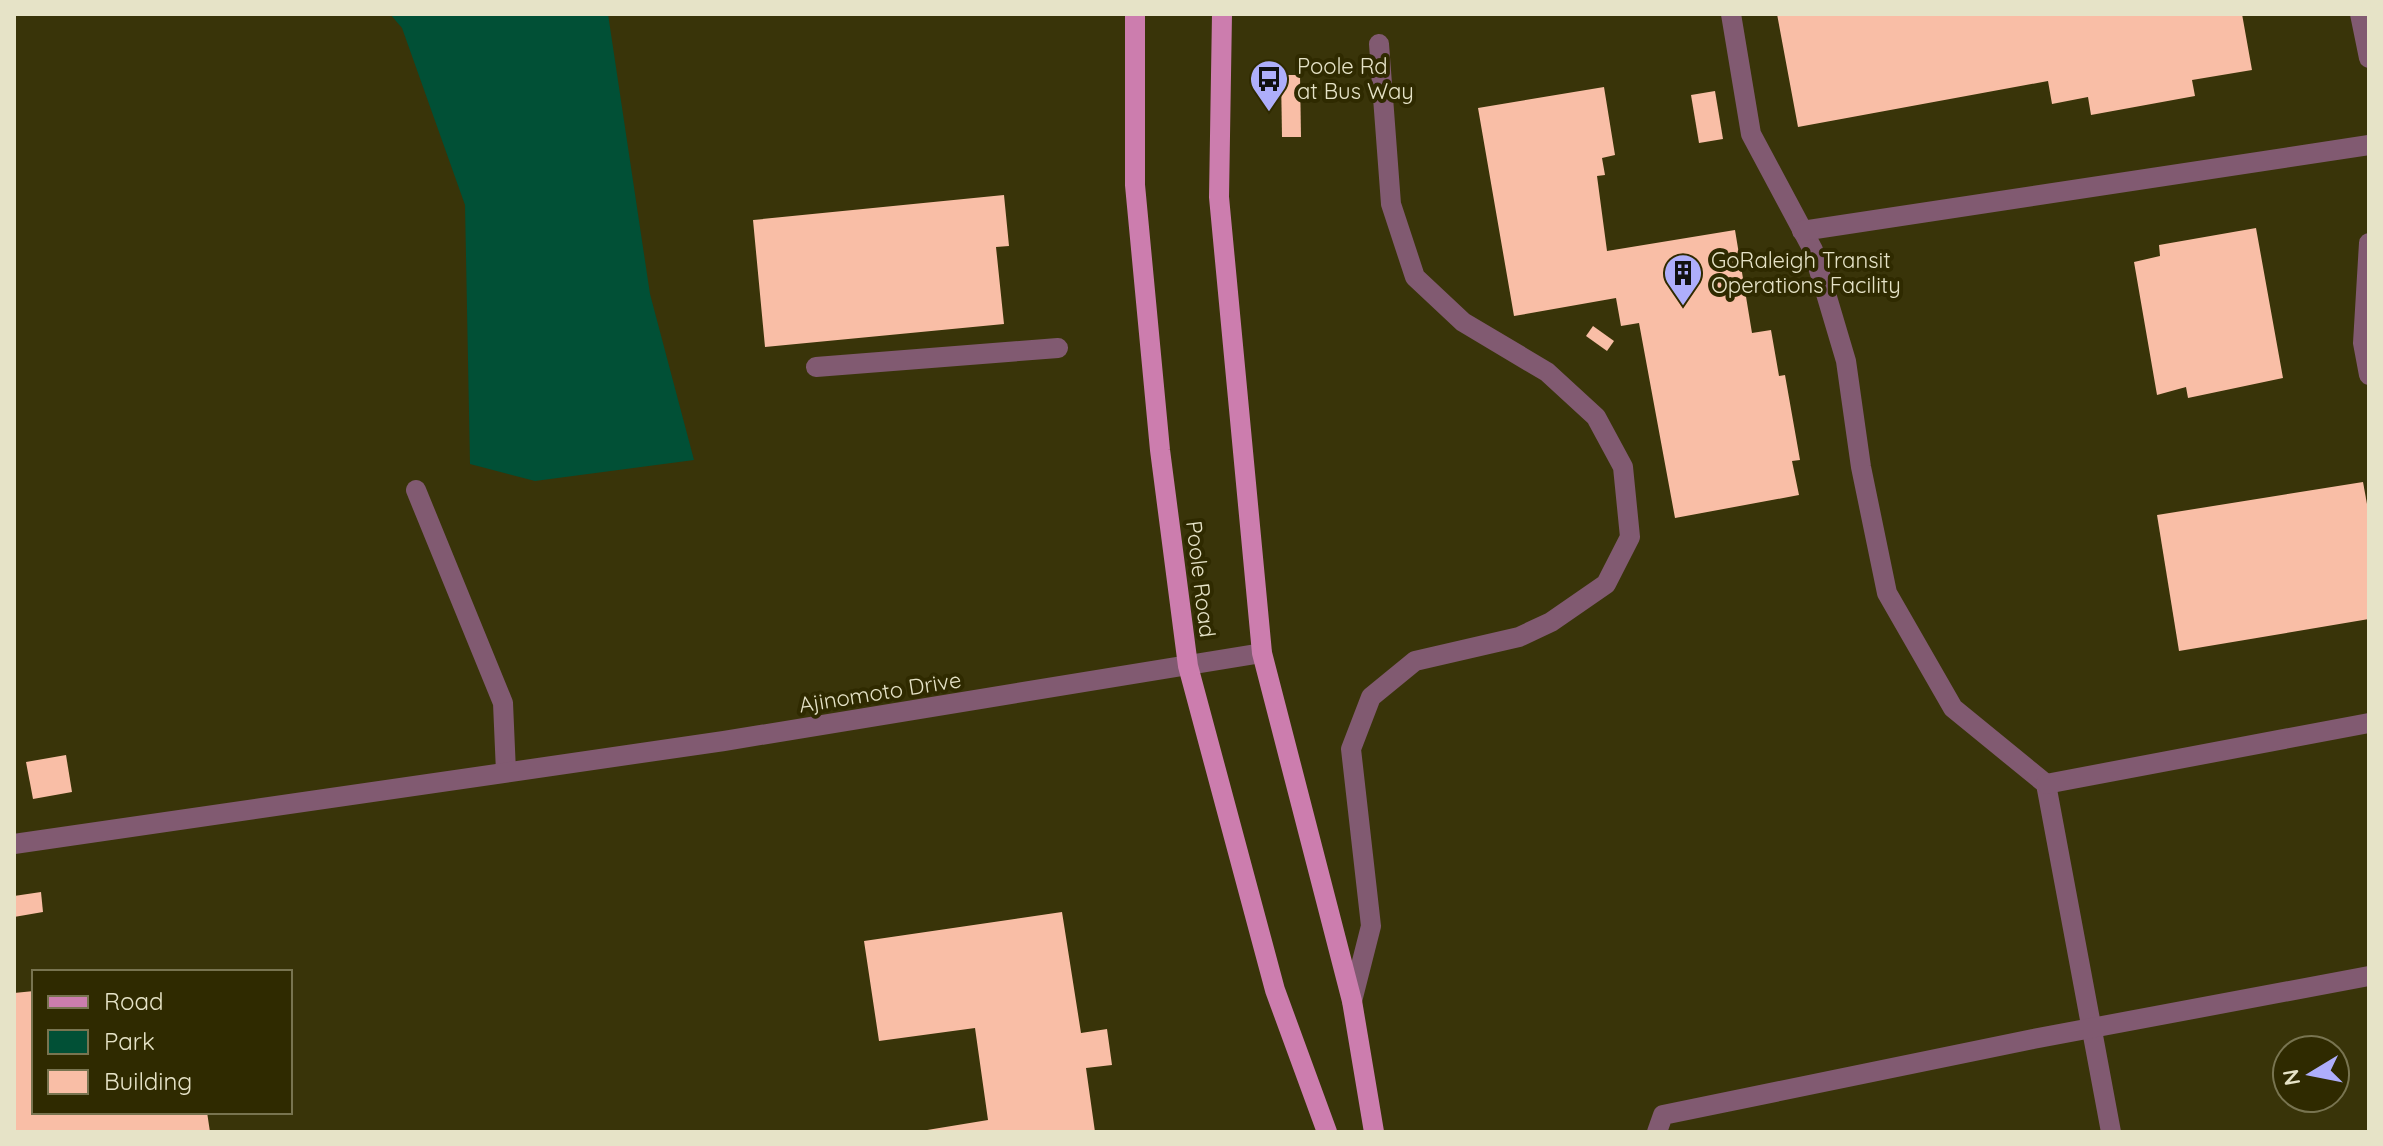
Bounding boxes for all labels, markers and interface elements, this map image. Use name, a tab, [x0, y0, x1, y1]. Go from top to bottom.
place label: Poole Rd at Bus Way	[1297, 52, 1414, 105]
bus stop icon: Poole Rd at Bus Way	[1248, 58, 1290, 113]
place label: GoRaleigh Transit Operations Facility	[1711, 246, 1901, 299]
building icon: GoRaleigh Transit Operations Facility	[1662, 252, 1704, 307]
street label: Poole Road	[1180, 519, 1222, 639]
street label: Ajinomoto Drive	[797, 665, 963, 719]
legend	[32, 970, 292, 1114]
text: Road	[104, 986, 164, 1016]
text: Park	[104, 1026, 155, 1056]
north arrow	[2271, 1034, 2351, 1114]
text: Building	[104, 1066, 192, 1096]
text: N	[2276, 1067, 2306, 1088]

